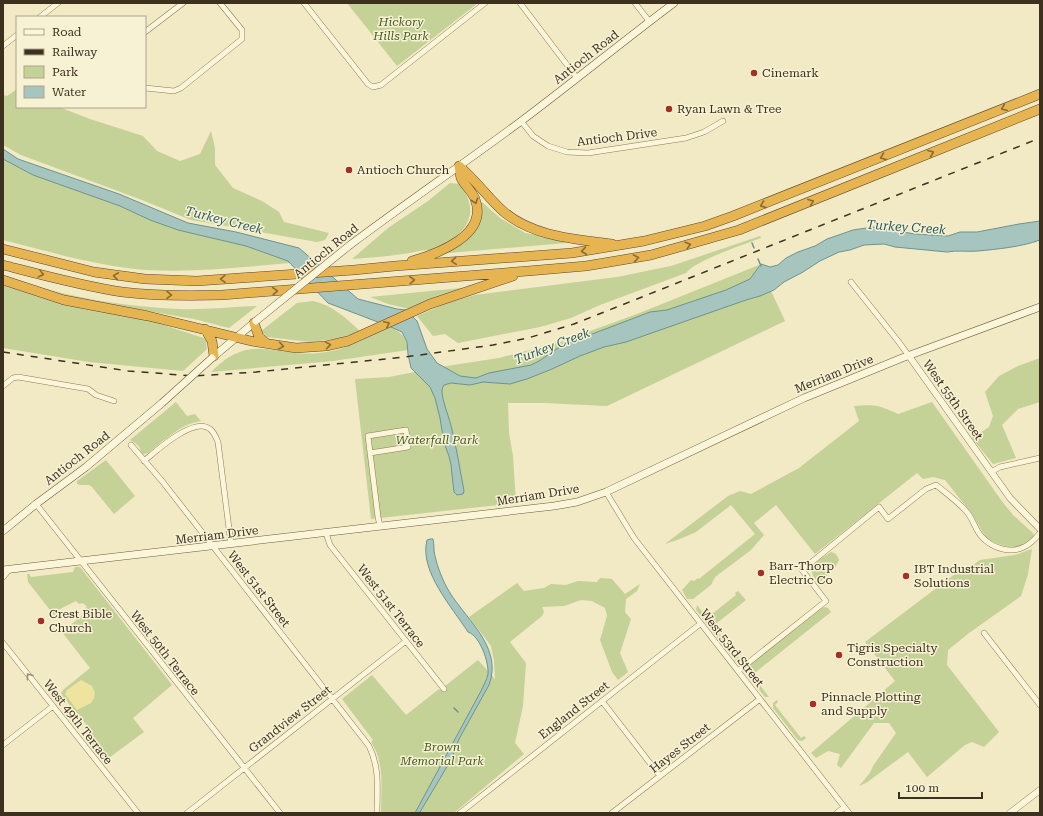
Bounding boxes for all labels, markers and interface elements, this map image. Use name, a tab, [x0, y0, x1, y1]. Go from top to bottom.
park label: Hickory Hills Park	[372, 15, 429, 43]
legend	[16, 16, 146, 108]
text: Road	[52, 25, 82, 39]
street label: Antioch Road	[551, 27, 622, 87]
text: Railway	[52, 45, 98, 59]
text: Park	[52, 65, 79, 79]
place label: Cinemark	[762, 66, 819, 80]
marker: Cinemark	[749, 68, 759, 78]
text: Water	[52, 85, 86, 99]
place label: Ryan Lawn & Tree	[677, 102, 782, 116]
one-way arrow	[1000, 103, 1008, 111]
marker: Ryan Lawn & Tree	[664, 104, 674, 114]
street label: Antioch Drive	[576, 125, 658, 149]
one-way arrow	[928, 150, 935, 158]
one-way arrow	[880, 152, 887, 160]
place label: Antioch Church	[357, 163, 450, 177]
marker: Antioch Church	[344, 165, 354, 175]
one-way arrow	[470, 198, 479, 205]
one-way arrow	[807, 198, 814, 206]
one-way arrow	[759, 201, 766, 209]
water label: Turkey Creek	[183, 203, 265, 237]
water label: Turkey Creek	[866, 217, 947, 237]
street label: Antioch Road	[291, 221, 361, 281]
one-way arrow	[685, 241, 692, 250]
one-way arrow	[581, 246, 587, 255]
one-way arrow	[633, 254, 639, 263]
one-way arrow	[451, 257, 457, 266]
one-way arrow	[38, 270, 44, 278]
one-way arrow	[113, 272, 119, 281]
one-way arrow	[220, 275, 226, 284]
one-way arrow	[409, 276, 415, 285]
one-way arrow	[272, 286, 278, 295]
one-way arrow	[166, 291, 172, 300]
one-way arrow	[383, 321, 391, 329]
water label: Turkey Creek	[512, 324, 593, 367]
one-way arrow	[278, 341, 284, 350]
one-way arrow	[325, 342, 331, 350]
street label: Merriam Drive	[793, 352, 876, 396]
street label: West 55th Street	[920, 357, 986, 443]
street label: Antioch Road	[42, 428, 113, 488]
park label: Waterfall Park	[396, 433, 479, 447]
street label: Merriam Drive	[496, 481, 581, 508]
street label: Merriam Drive	[175, 523, 260, 547]
street label: West 51st Street	[225, 548, 293, 630]
place label: Barr-Thorp Electric Co	[769, 559, 834, 587]
street label: West 51st Terrace	[354, 562, 428, 651]
place label: IBT Industrial Solutions	[914, 562, 994, 590]
marker: Barr-Thorp Electric Co	[756, 568, 766, 578]
marker: IBT Industrial Solutions	[901, 571, 911, 581]
street label: West 53rd Street	[697, 606, 767, 690]
place label: Crest Bible Church	[49, 607, 113, 635]
street label: West 50th Terrace	[128, 608, 203, 698]
marker: Crest Bible Church	[36, 616, 46, 626]
place label: Tigris Specialty Construction	[847, 641, 939, 669]
marker: Tigris Specialty Construction	[834, 650, 844, 660]
one-way arrow	[27, 673, 34, 680]
street label: West 49th Terrace	[41, 677, 116, 767]
street label: England Street	[536, 678, 612, 742]
street label: Grandview Street	[246, 682, 334, 756]
place label: Pinnacle Plotting and Supply	[821, 690, 921, 718]
marker: Pinnacle Plotting and Supply	[808, 699, 818, 709]
street label: Hayes Street	[647, 720, 713, 776]
park label: Brown Memorial Park	[399, 740, 484, 768]
scale bar	[899, 774, 982, 800]
text: 100 m	[905, 781, 939, 795]

